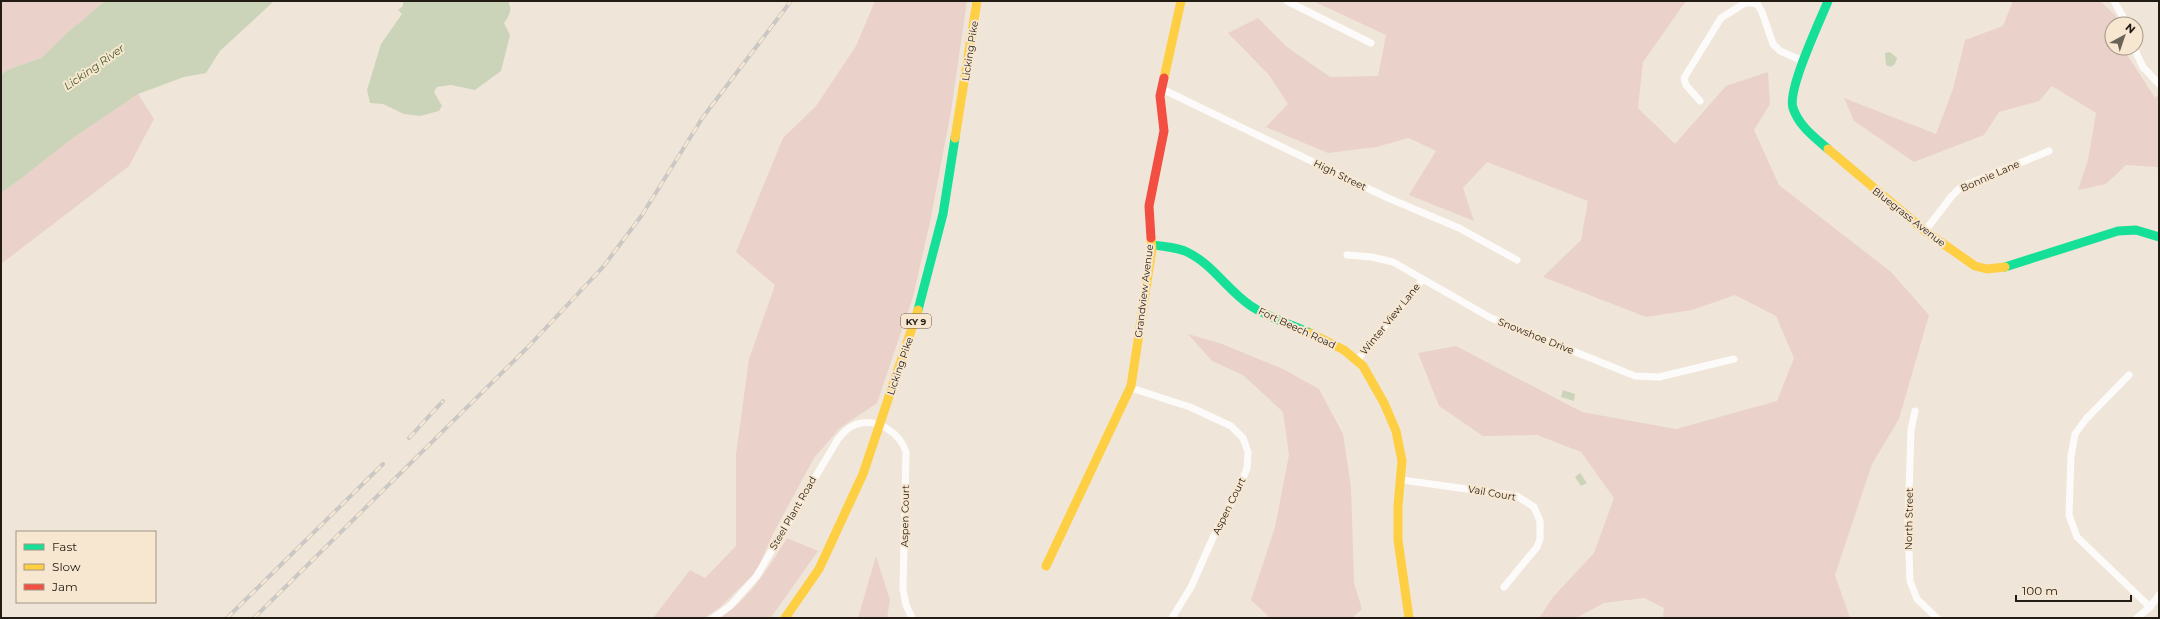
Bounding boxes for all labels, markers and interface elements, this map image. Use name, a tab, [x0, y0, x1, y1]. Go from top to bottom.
north arrow	[2104, 16, 2144, 56]
street label: Licking Pike	[959, 20, 981, 82]
text: N	[2123, 20, 2138, 37]
water label: Licking River	[61, 41, 127, 93]
street label: High Street	[1311, 157, 1369, 193]
street label: Bonnie Lane	[1958, 157, 2022, 195]
street label: Bluegrass Avenue	[1870, 184, 1948, 250]
street label: Grandview Avenue	[1132, 244, 1156, 338]
street label: Winter View Lane	[1357, 281, 1423, 357]
street label: Fort Beech Road	[1256, 304, 1338, 352]
road number: KY 9	[901, 314, 931, 328]
street label: Snowshoe Drive	[1496, 315, 1576, 357]
street label: Licking Pike	[884, 335, 916, 397]
street label: Steel Plant Road	[767, 474, 819, 552]
street label: Aspen Court	[1210, 475, 1248, 537]
street label: Vail Court	[1467, 482, 1517, 504]
street label: Aspen Court	[898, 485, 912, 547]
street label: North Street	[1902, 488, 1916, 550]
legend	[16, 531, 156, 603]
text: Fast	[52, 539, 77, 554]
text: Slow	[52, 559, 81, 574]
scale bar	[2016, 577, 2131, 603]
text: Jam	[51, 579, 78, 594]
text: 100 m	[2022, 583, 2058, 598]

